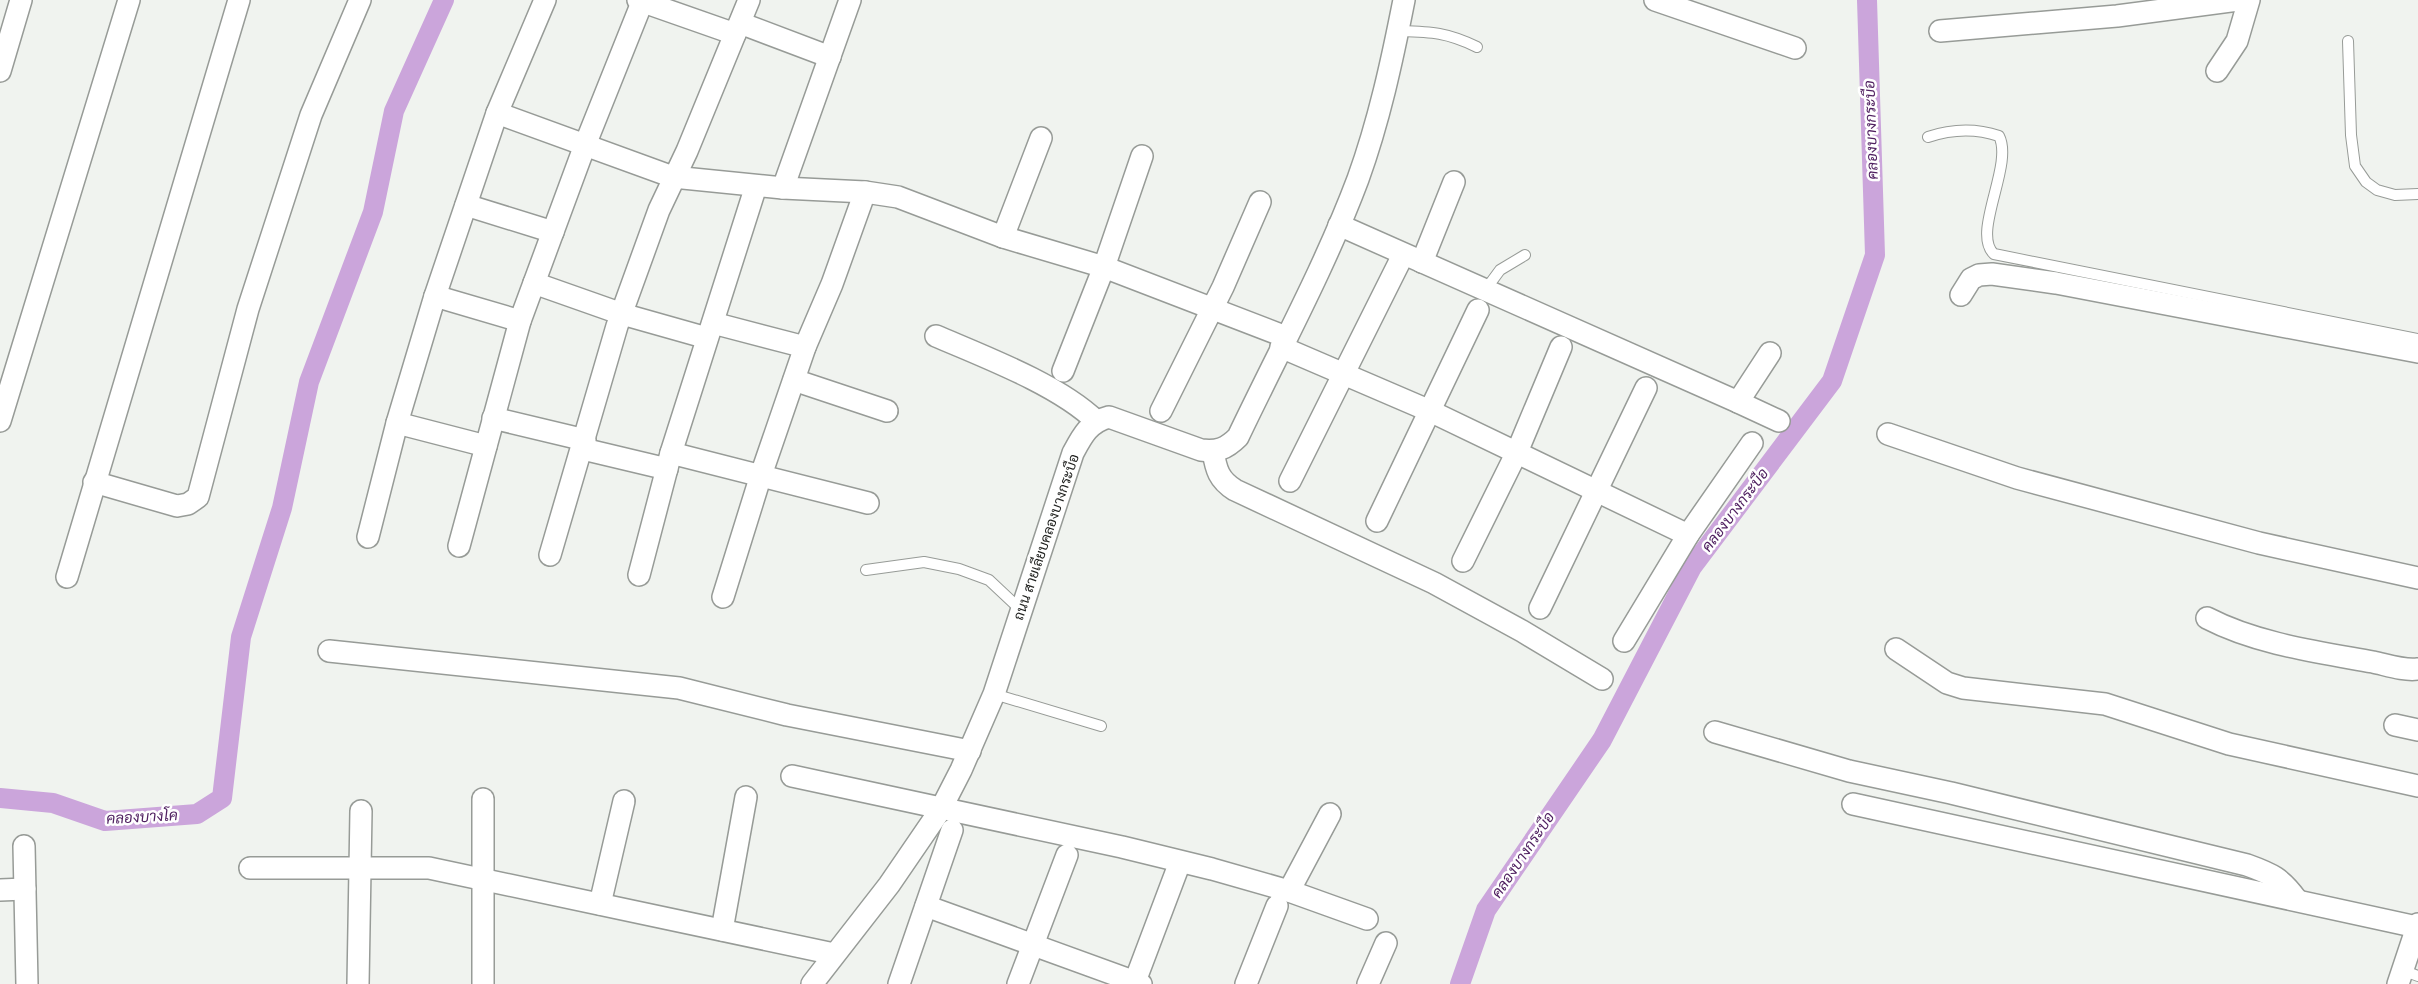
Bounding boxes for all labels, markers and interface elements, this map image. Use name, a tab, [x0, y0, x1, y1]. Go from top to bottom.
water label: คลองบางกระบือ	[1859, 80, 1881, 180]
street label: ถนน สายเลียบคลองบางกระบือ	[1009, 451, 1082, 622]
water label: คลองบางกระบือ	[1697, 464, 1771, 555]
water label: คลองบางโค	[106, 805, 178, 827]
water label: คลองบางกระบือ	[1487, 808, 1558, 901]

